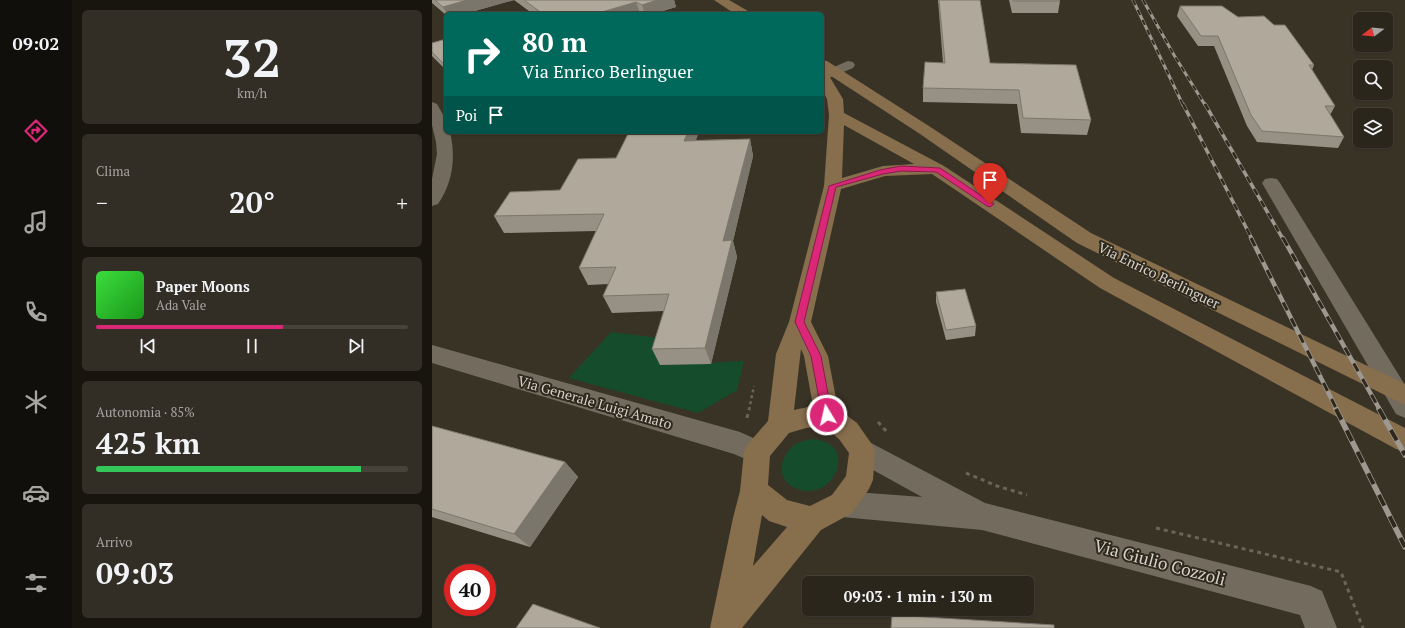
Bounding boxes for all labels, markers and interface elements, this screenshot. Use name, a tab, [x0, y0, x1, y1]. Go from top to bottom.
north arrow	[1353, 12, 1393, 52]
map controls	[1353, 12, 1393, 148]
text: 32	[223, 23, 281, 92]
text: 80 m	[522, 23, 587, 60]
icon: right	[456, 28, 508, 80]
text: 09:02	[13, 31, 59, 55]
text: Via Enrico Berlinguer	[522, 59, 693, 83]
button: search	[1353, 60, 1393, 100]
text: km/h	[237, 84, 267, 102]
icon: arrive	[485, 104, 507, 126]
text: Poi	[456, 105, 477, 125]
button: layers	[1353, 108, 1393, 148]
icon: directions	[22, 117, 50, 145]
text: Clima	[96, 162, 130, 180]
pin	[973, 163, 1007, 204]
icon: arrive	[979, 169, 1001, 191]
text: 20°	[229, 182, 275, 222]
text: −	[96, 188, 108, 217]
text: +	[396, 188, 408, 217]
icon: music	[22, 208, 50, 236]
street label: Via Enrico Berlinguer	[1095, 237, 1224, 313]
text: Paper Moons	[156, 276, 250, 296]
text: Ada Vale	[156, 296, 206, 314]
icon: phone	[22, 298, 50, 326]
icon: previous	[137, 335, 159, 357]
icon: pause	[241, 335, 263, 357]
icon: next	[345, 335, 367, 357]
street label: Via Generale Luigi Amato	[516, 371, 675, 433]
icon: climate	[22, 388, 50, 416]
position arrow	[806, 394, 848, 436]
text: Autonomia · 85%	[96, 403, 195, 421]
text: 425 km	[96, 423, 200, 463]
icon: car	[22, 479, 50, 507]
text: Arrivo	[96, 533, 132, 551]
street label: Via Giulio Cozzoli	[1092, 533, 1228, 591]
text: 09:03	[96, 553, 174, 593]
speed limit sign: 40	[444, 564, 496, 616]
icon: filters	[22, 569, 50, 597]
text: 09:03 · 1 min · 130 m	[844, 586, 992, 606]

